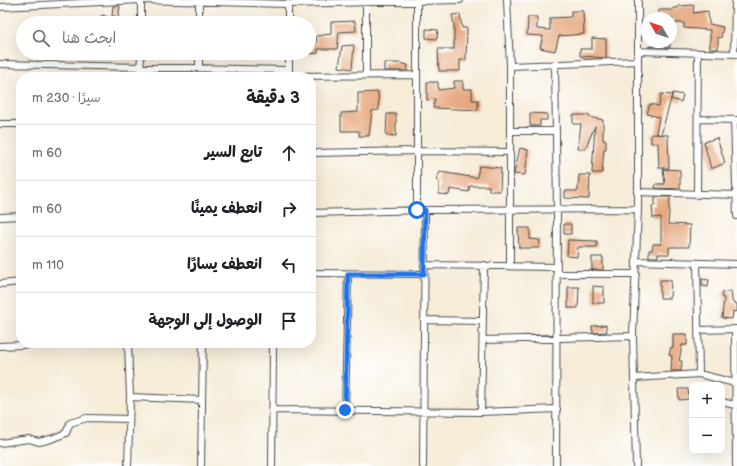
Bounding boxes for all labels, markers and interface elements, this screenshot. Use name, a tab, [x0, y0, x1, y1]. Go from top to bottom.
north arrow	[641, 12, 677, 48]
search box	[16, 16, 316, 60]
icon: search	[30, 27, 52, 49]
text: ابحث هنا	[62, 29, 116, 48]
text: 3 دقيقة	[246, 88, 300, 108]
text: سيرًا · 230 m	[32, 90, 100, 106]
icon: ahead	[278, 142, 300, 164]
text: تابع السير	[204, 143, 262, 162]
text: 60 m	[32, 145, 62, 161]
icon: right	[278, 198, 300, 220]
text: انعطف يمينًا	[191, 199, 262, 218]
text: 60 m	[32, 201, 62, 217]
route start	[408, 201, 426, 219]
icon: left	[278, 254, 300, 276]
text: انعطف يسارًا	[187, 255, 262, 274]
text: 110 m	[32, 257, 64, 273]
icon: arrive	[278, 310, 300, 332]
text: الوصول إلى الوجهة	[148, 311, 262, 330]
map controls	[689, 382, 725, 454]
button: +	[689, 382, 725, 418]
route end	[336, 401, 354, 419]
button: −	[689, 418, 725, 454]

